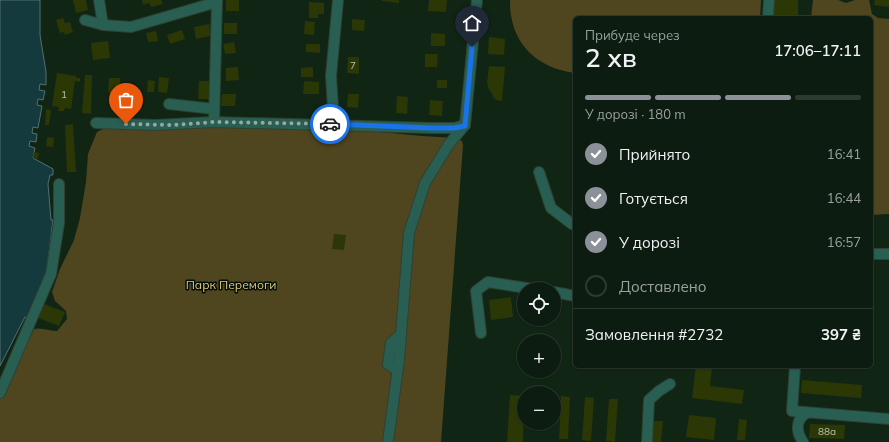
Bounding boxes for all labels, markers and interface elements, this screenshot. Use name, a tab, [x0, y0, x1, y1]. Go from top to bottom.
pin	[455, 6, 489, 47]
icon: home	[461, 12, 483, 34]
text: Прибуде через	[585, 27, 680, 43]
text: 2 хв	[585, 41, 637, 74]
text: 17:06–17:11	[774, 41, 861, 60]
house number: 7	[350, 59, 356, 72]
pin	[109, 83, 143, 124]
house number: 1	[61, 88, 67, 101]
icon: bag	[115, 89, 137, 111]
courier	[310, 104, 350, 144]
text: У дорозі · 180 m	[585, 106, 686, 122]
icon: car	[319, 113, 341, 135]
icon: check	[585, 143, 607, 165]
text: Прийнято	[619, 145, 690, 164]
text: 16:41	[827, 146, 861, 162]
icon: check	[585, 187, 607, 209]
text: Готується	[619, 189, 688, 208]
text: 16:44	[827, 190, 861, 206]
icon: check	[585, 231, 607, 253]
text: У дорозі	[619, 233, 680, 252]
text: 16:57	[827, 234, 861, 250]
park label: Парк Перемоги	[186, 277, 276, 292]
text: Доставлено	[619, 277, 706, 296]
map controls	[517, 282, 561, 430]
button: locate	[517, 282, 561, 326]
text: Замовлення #2732	[585, 325, 723, 344]
text: 397 ₴	[821, 325, 861, 344]
button: +	[517, 334, 561, 378]
button: −	[517, 386, 561, 430]
house number: 88а	[818, 425, 836, 438]

